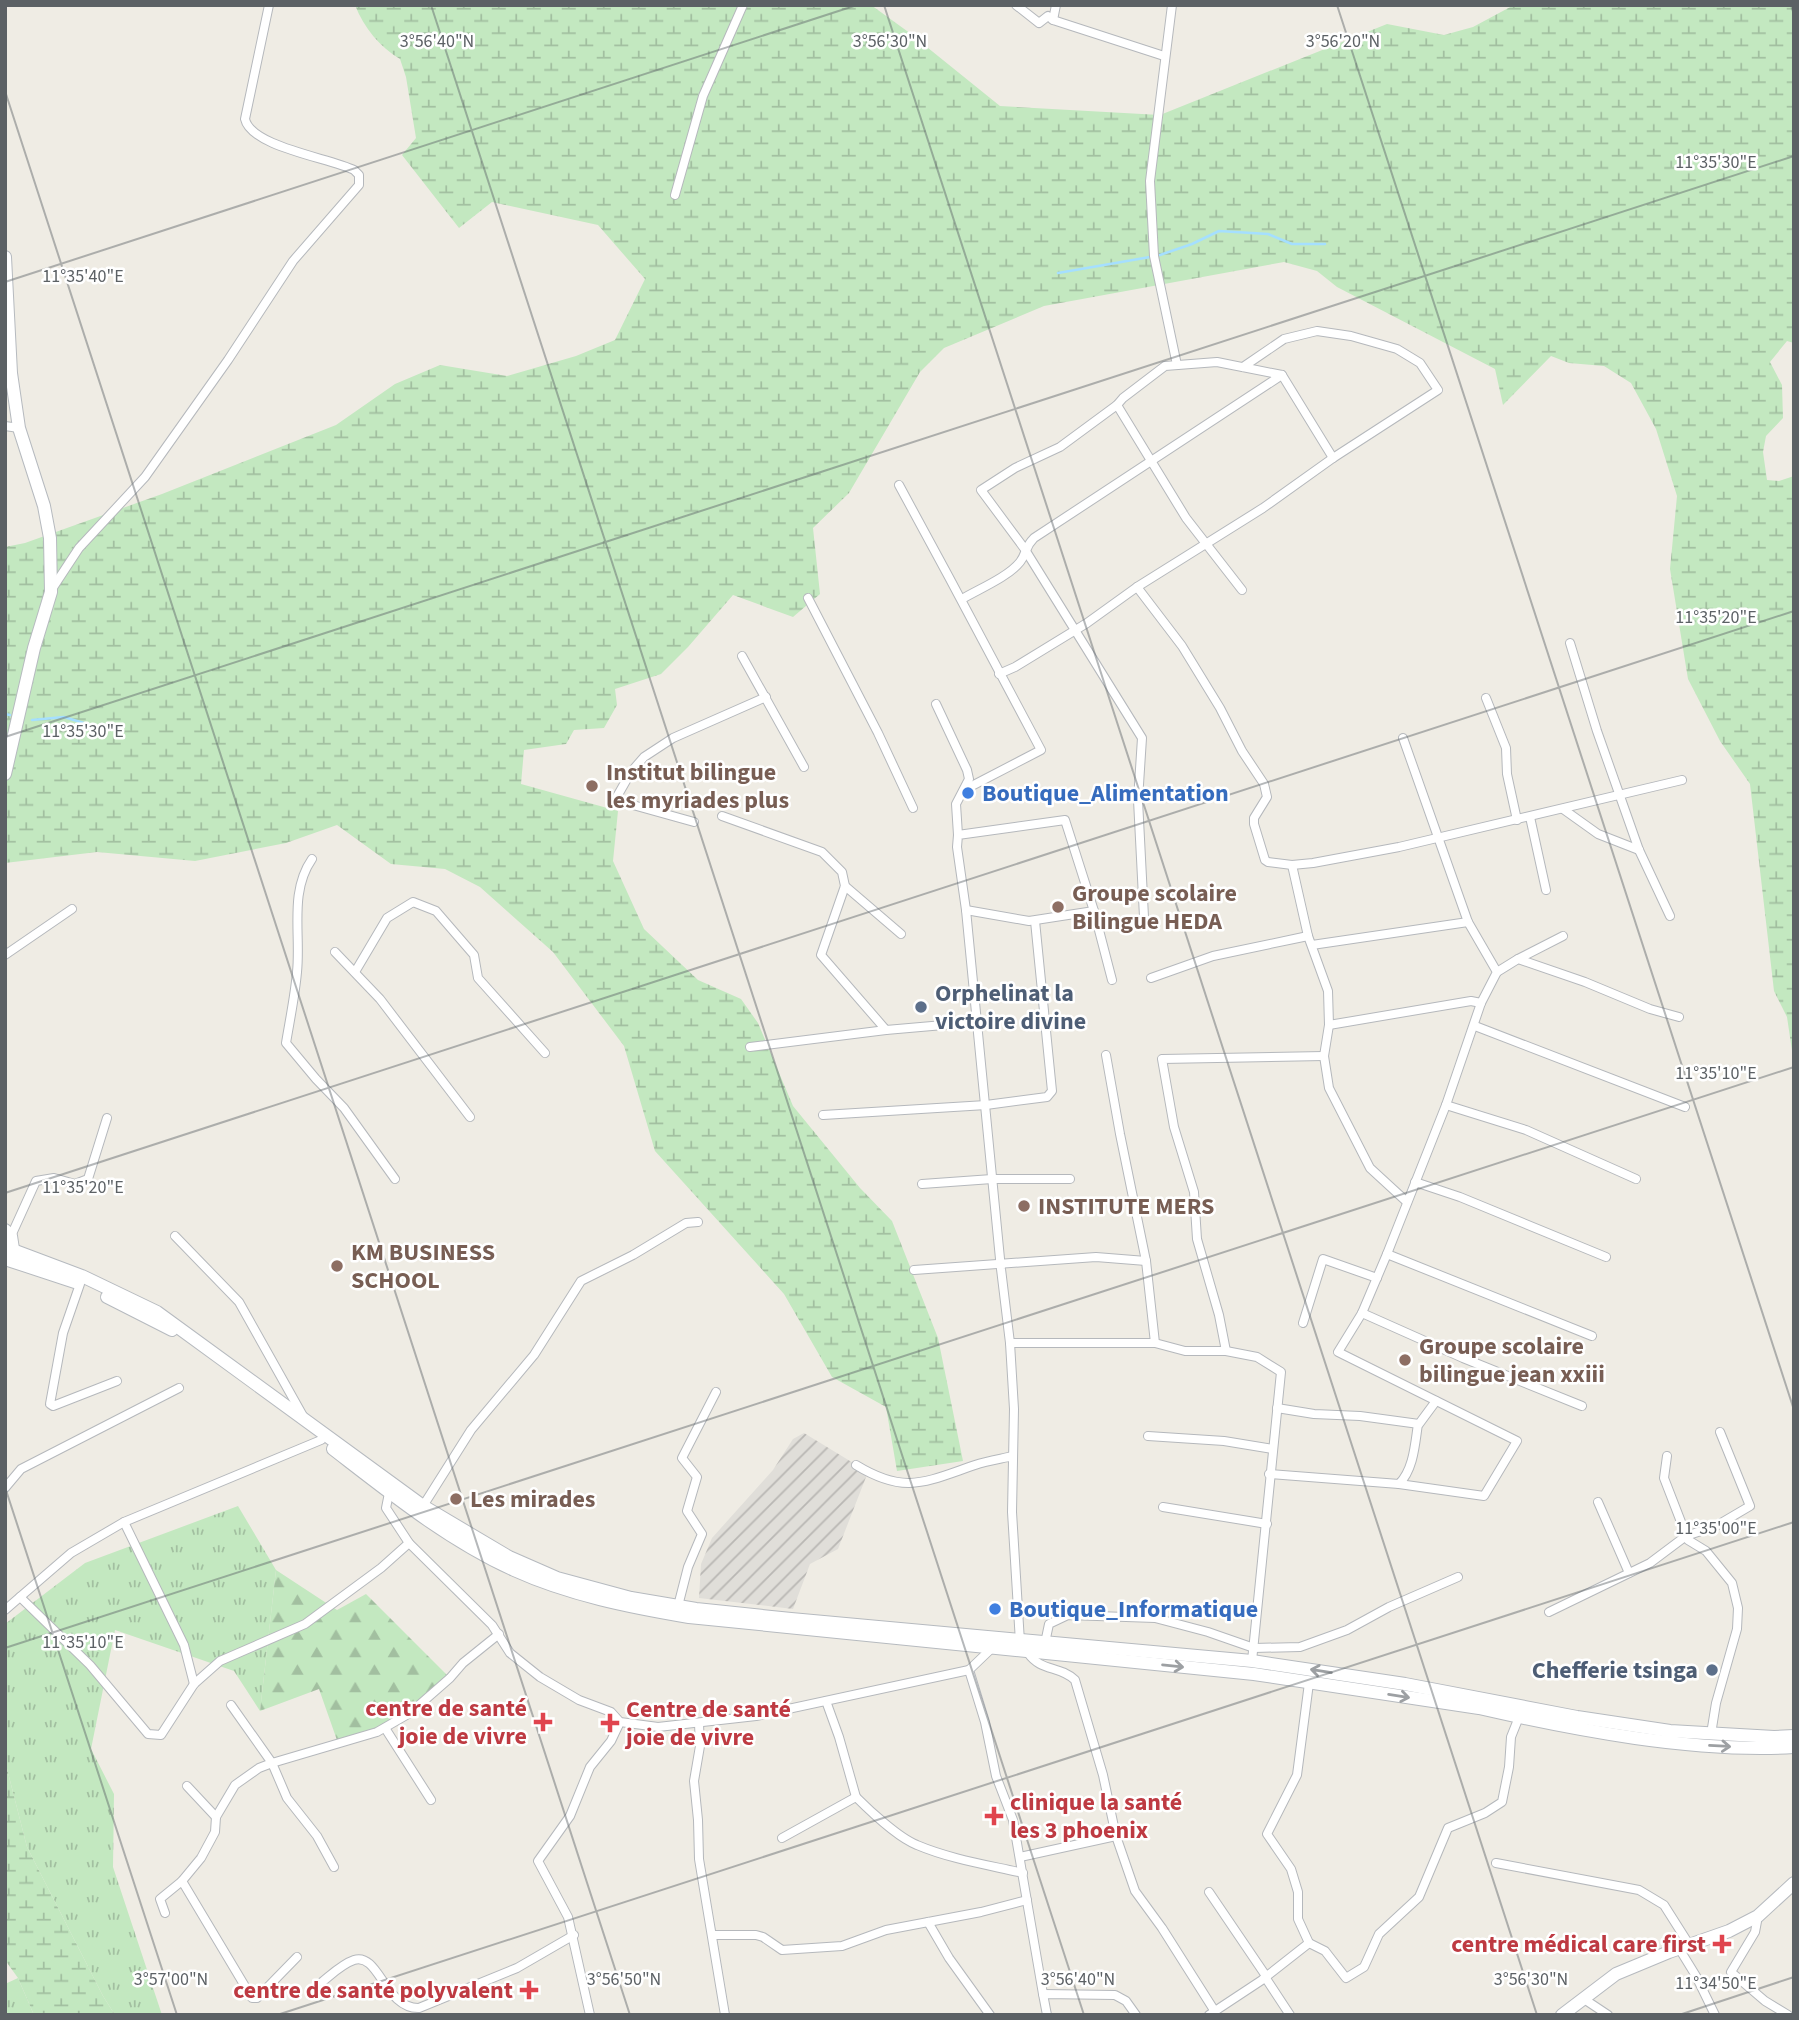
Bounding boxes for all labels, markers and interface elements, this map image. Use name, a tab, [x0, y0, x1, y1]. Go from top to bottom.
text: 3°56'40"N	[400, 29, 474, 54]
text: 3°56'30"N	[853, 29, 927, 54]
text: 3°56'20"N	[1306, 29, 1380, 54]
text: 11°35'30"E	[1675, 150, 1757, 175]
text: 11°35'40"E	[42, 264, 124, 289]
text: 11°35'20"E	[1675, 605, 1757, 630]
text: 11°35'30"E	[42, 719, 124, 744]
place label: Institut bilingue les myriades plus	[606, 755, 789, 818]
place label: Boutique_Alimentation	[982, 776, 1229, 811]
marker: Institut bilingue les myriades plus	[584, 778, 600, 794]
marker: Boutique_Alimentation	[960, 785, 976, 801]
place label: Groupe scolaire Bilingue HEDA	[1072, 876, 1237, 939]
marker: Groupe scolaire Bilingue HEDA	[1050, 899, 1066, 915]
place label: Orphelinat la victoire divine	[935, 976, 1086, 1039]
marker: Orphelinat la victoire divine	[913, 999, 929, 1015]
text: 11°35'10"E	[1675, 1061, 1757, 1086]
text: 11°35'20"E	[42, 1175, 124, 1200]
place label: INSTITUTE MERS	[1038, 1189, 1214, 1224]
marker: INSTITUTE MERS	[1016, 1198, 1032, 1214]
place label: KM BUSINESS SCHOOL	[351, 1235, 495, 1298]
marker: KM BUSINESS SCHOOL	[329, 1258, 345, 1274]
place label: Groupe scolaire bilingue jean xxiii	[1419, 1329, 1605, 1392]
marker: Groupe scolaire bilingue jean xxiii	[1397, 1352, 1413, 1368]
place label: Les mirades	[470, 1482, 596, 1517]
marker: Les mirades	[448, 1491, 464, 1507]
text: 11°35'00"E	[1675, 1516, 1757, 1541]
place label: Boutique_Informatique	[1009, 1592, 1258, 1627]
marker: Boutique_Informatique	[987, 1601, 1003, 1617]
text: 11°35'10"E	[42, 1630, 124, 1655]
place label: Chefferie tsinga	[1532, 1653, 1698, 1688]
one-way arrow	[1162, 1660, 1184, 1673]
marker: Chefferie tsinga	[1704, 1662, 1720, 1678]
one-way arrow	[1311, 1665, 1333, 1678]
one-way arrow	[1387, 1690, 1410, 1703]
place label: centre de santé joie de vivre	[365, 1691, 527, 1754]
place label: Centre de santé joie de vivre	[624, 1692, 791, 1755]
marker: centre de santé joie de vivre	[533, 1712, 553, 1732]
marker: Centre de santé joie de vivre	[600, 1713, 620, 1733]
one-way arrow	[1709, 1740, 1731, 1753]
place label: clinique la santé les 3 phoenix	[1010, 1785, 1182, 1848]
marker: clinique la santé les 3 phoenix	[984, 1806, 1004, 1826]
place label: centre médical care first	[1451, 1927, 1706, 1962]
marker: centre médical care first	[1712, 1934, 1732, 1954]
text: 3°57'00"N	[134, 1967, 208, 1992]
text: 3°56'50"N	[587, 1967, 661, 1992]
text: 3°56'40"N	[1041, 1967, 1115, 1992]
text: 3°56'30"N	[1494, 1967, 1568, 1992]
text: 11°34'50"E	[1675, 1971, 1757, 1996]
place label: centre de santé polyvalent	[233, 1973, 513, 2008]
marker: centre de santé polyvalent	[519, 1980, 539, 2000]

